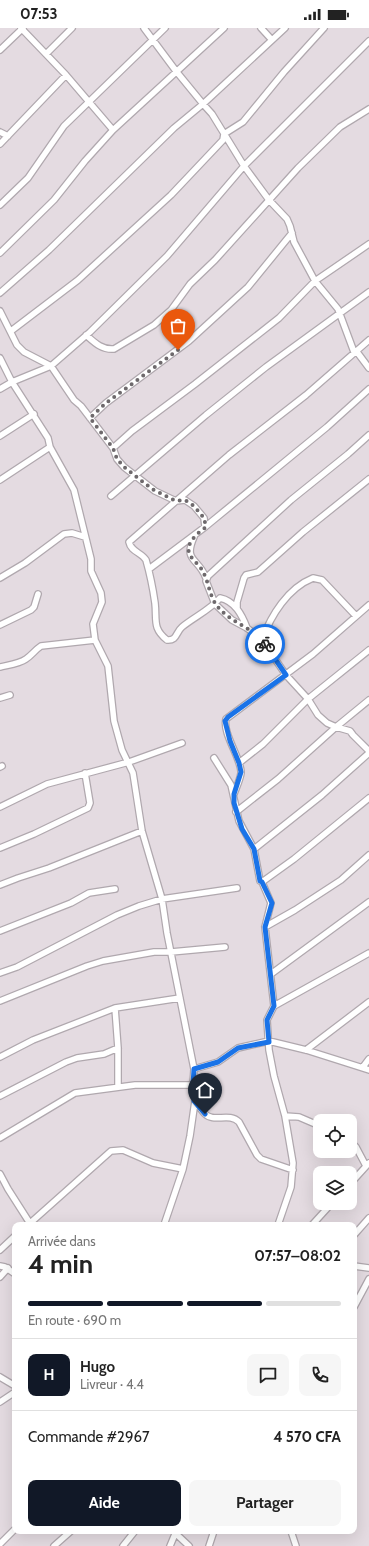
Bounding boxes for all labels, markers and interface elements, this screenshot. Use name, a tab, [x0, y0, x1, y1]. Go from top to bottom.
text: 07:53	[20, 5, 58, 23]
pin	[161, 309, 195, 350]
icon: bag	[167, 315, 189, 337]
courier	[245, 624, 285, 664]
icon: bike	[254, 633, 276, 655]
pin	[188, 1073, 222, 1114]
icon: home	[194, 1079, 216, 1101]
map controls	[313, 1114, 357, 1210]
button: locate	[313, 1114, 357, 1158]
button: layers	[313, 1166, 357, 1210]
text: Arrivée dans	[28, 1233, 96, 1249]
text: 07:57–08:02	[254, 1247, 341, 1265]
text: 4 min	[28, 1248, 93, 1280]
text: En route · 690 m	[28, 1312, 121, 1328]
button: chat	[247, 1354, 289, 1396]
button: phone	[299, 1354, 341, 1396]
text: Hugo	[80, 1358, 115, 1376]
text: H	[44, 1366, 54, 1384]
text: Livreur · 4.4	[80, 1376, 144, 1392]
text: Commande #2967	[28, 1428, 149, 1446]
text: 4 570 CFA	[273, 1428, 341, 1446]
button: Aide	[28, 1480, 181, 1526]
button: Partager	[189, 1480, 341, 1526]

